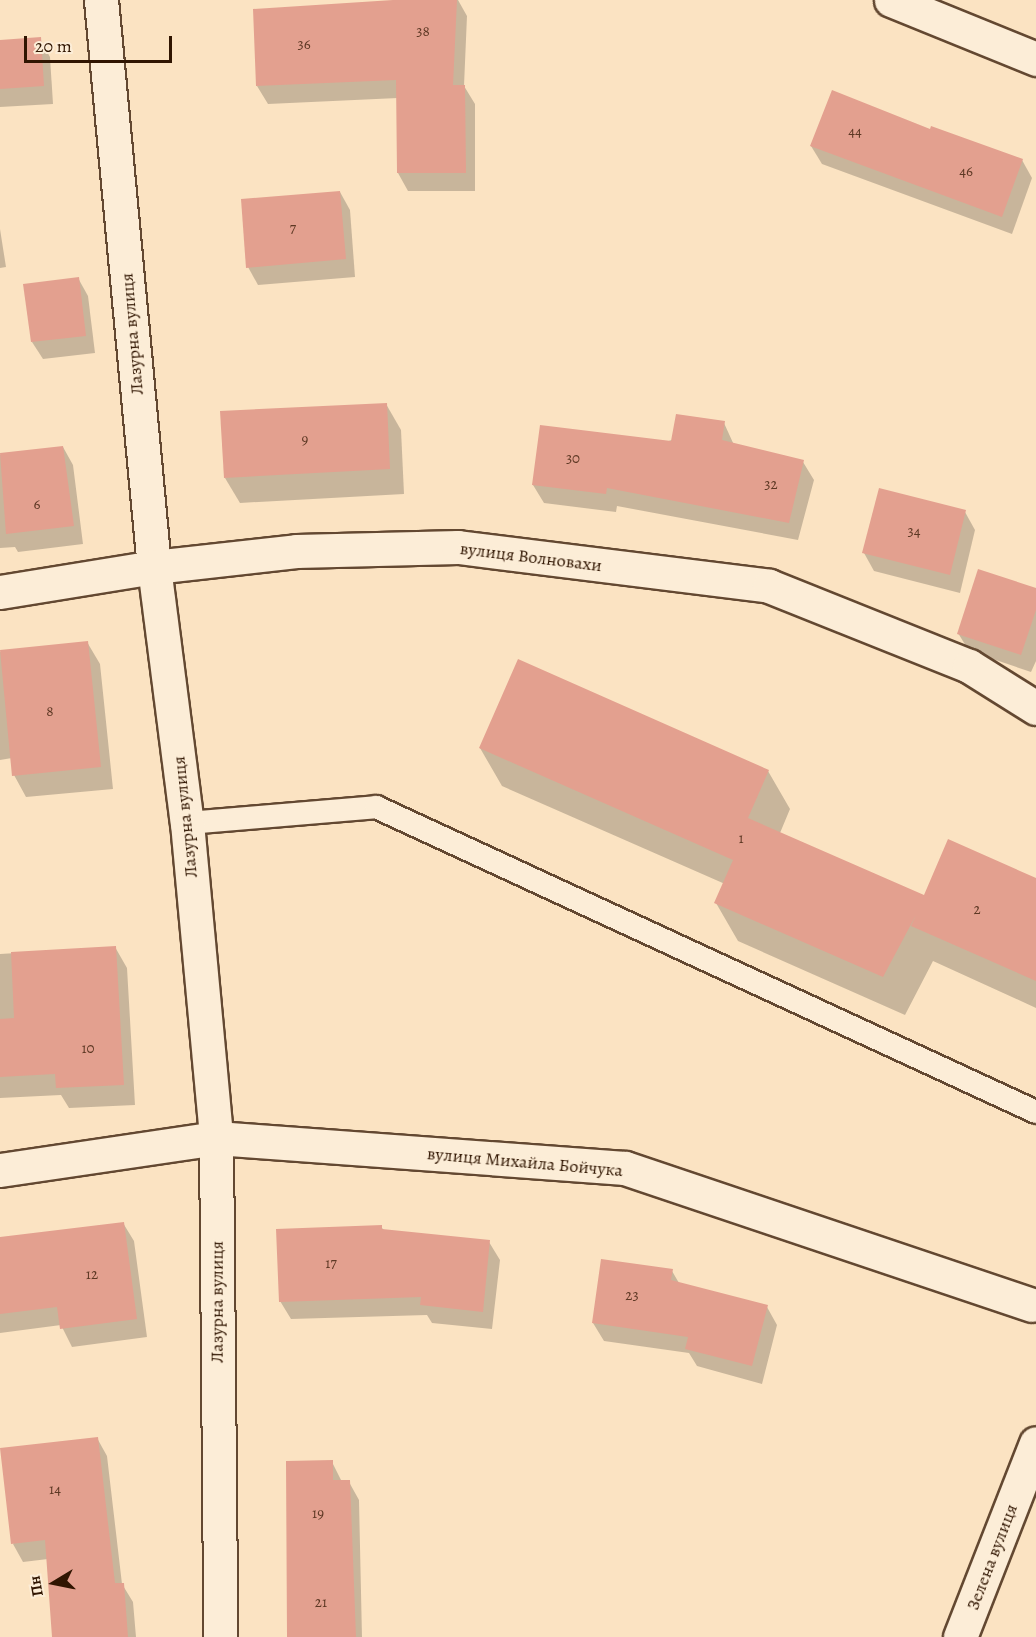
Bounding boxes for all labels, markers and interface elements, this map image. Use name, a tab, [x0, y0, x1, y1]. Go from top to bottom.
house number: 38	[416, 23, 430, 41]
scale bar	[27, 24, 176, 62]
text: 20 m	[35, 34, 72, 58]
house number: 36	[297, 36, 311, 54]
house number: 44	[848, 123, 862, 141]
house number: 46	[959, 163, 973, 181]
house number: 7	[290, 220, 296, 238]
street label: Лазурна вулиця	[116, 272, 148, 396]
house number: 9	[302, 431, 308, 449]
house number: 30	[566, 450, 580, 468]
house number: 32	[764, 476, 778, 494]
house number: 6	[34, 496, 40, 514]
house number: 34	[907, 523, 921, 541]
street label: вулиця Волновахи	[459, 538, 603, 576]
house number: 8	[46, 703, 54, 721]
street label: Лазурна вулиця	[168, 755, 202, 879]
house number: 1	[738, 830, 744, 848]
house number: 2	[973, 901, 981, 919]
house number: 10	[81, 1040, 95, 1058]
street label: вулиця Михайла Бойчука	[426, 1143, 624, 1181]
street label: Лазурна вулиця	[206, 1241, 228, 1363]
house number: 17	[325, 1255, 337, 1273]
house number: 12	[86, 1266, 98, 1284]
house number: 23	[625, 1287, 639, 1305]
house number: 14	[49, 1481, 61, 1499]
street label: Зелена вулиця	[962, 1501, 1022, 1613]
house number: 19	[312, 1505, 324, 1523]
north arrow	[24, 1553, 84, 1613]
text: Пн	[24, 1574, 49, 1598]
house number: 21	[315, 1594, 327, 1612]

